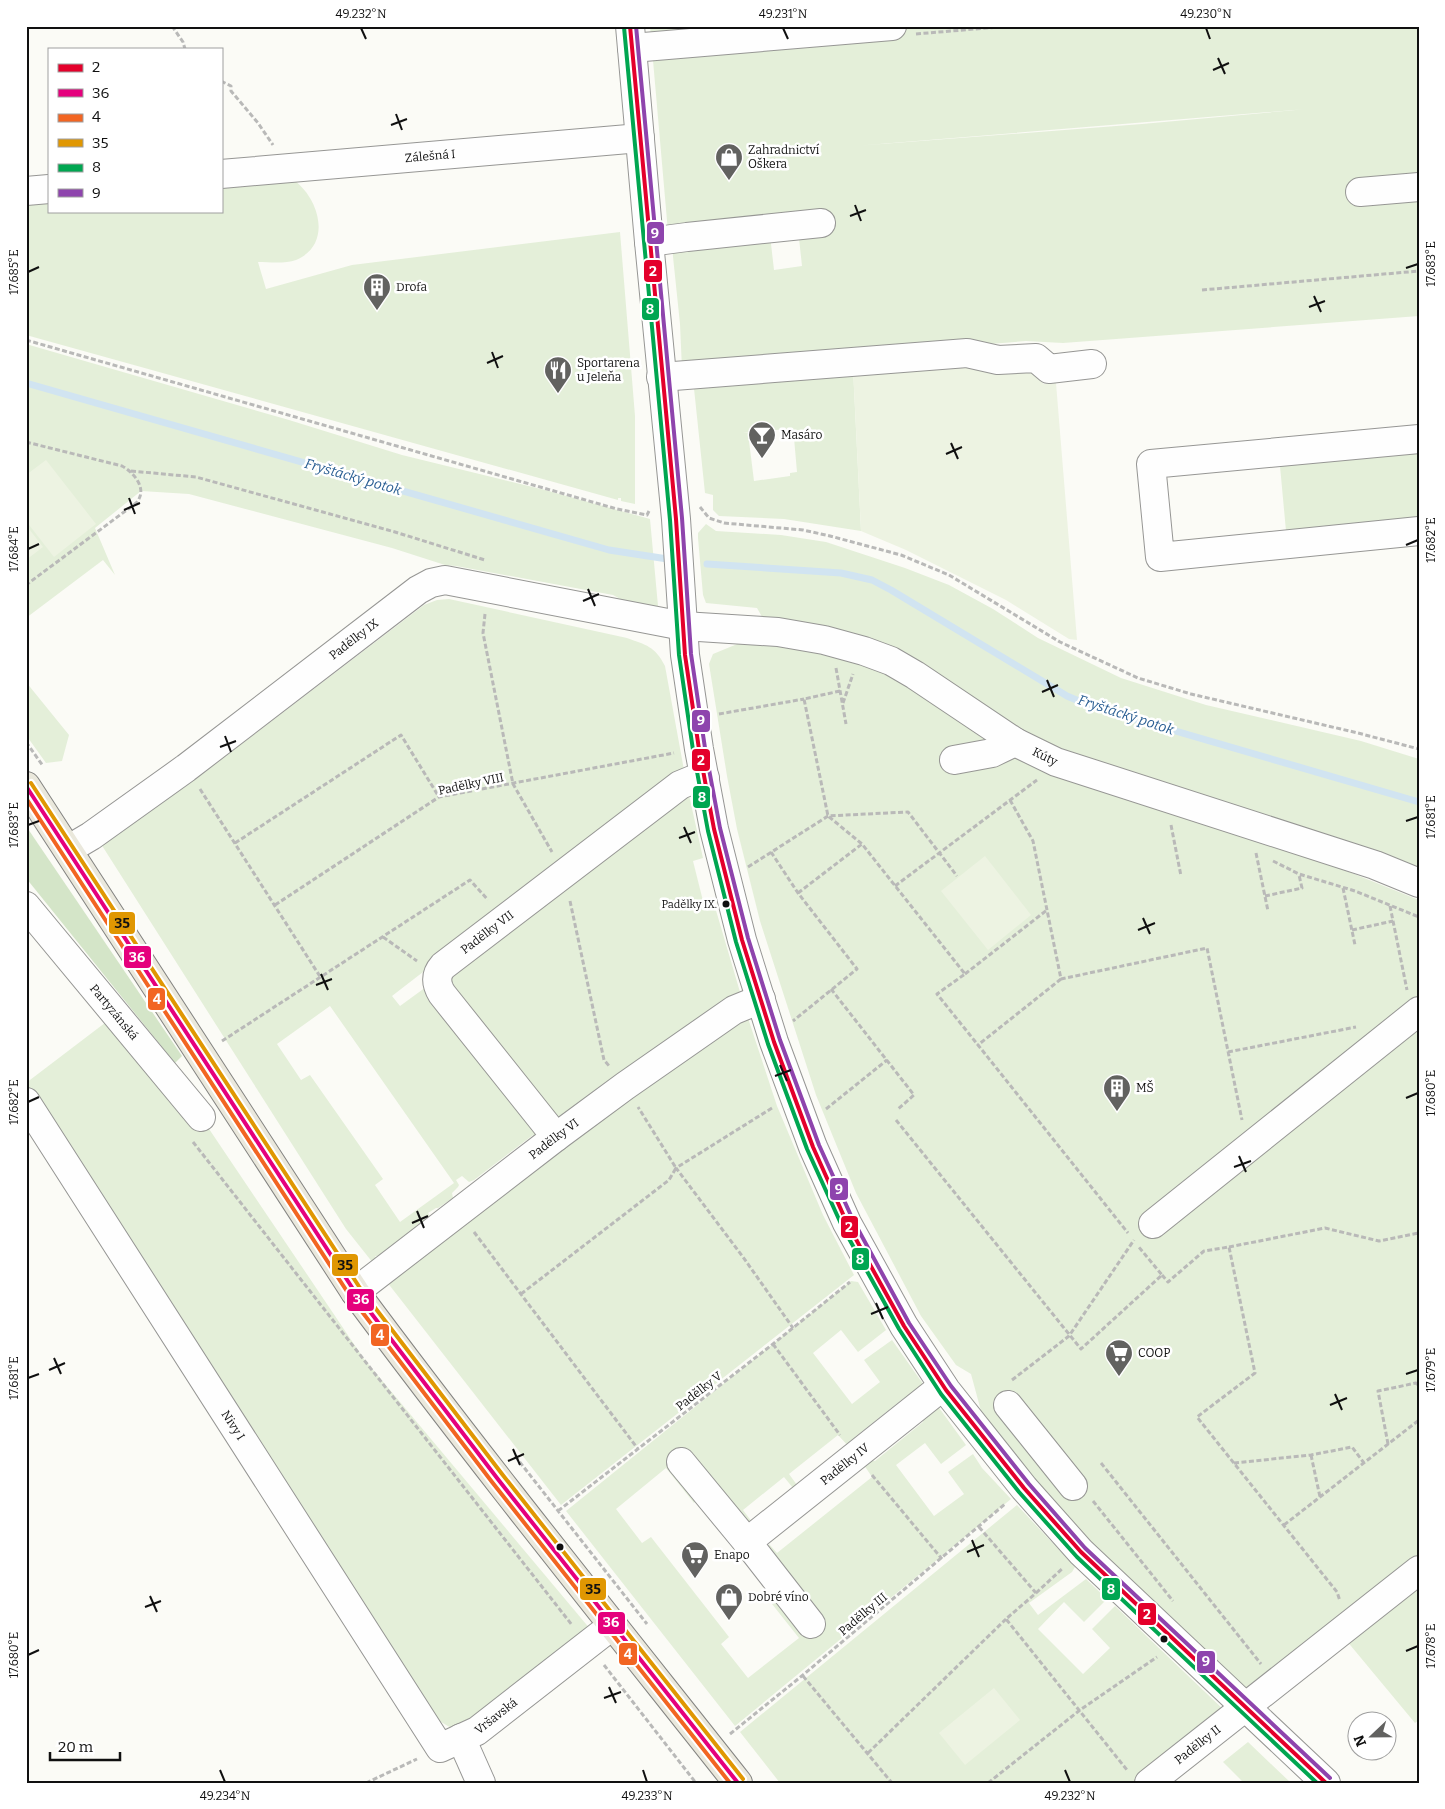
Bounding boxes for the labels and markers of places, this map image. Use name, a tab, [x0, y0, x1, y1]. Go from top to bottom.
shop icon: Zahradnictví Oškera	[714, 142, 744, 181]
place label: Zahradnictví Oškera	[748, 143, 820, 171]
building icon: Drofa	[362, 272, 392, 311]
place label: Drofa	[396, 280, 427, 294]
restaurant icon: Sportarena u Jeleňa	[543, 355, 573, 394]
place label: Sportarena u Jeleňa	[577, 356, 640, 384]
bar icon: Masáro	[747, 420, 777, 459]
place label: Masáro	[781, 428, 822, 442]
place label: Padělky IX.	[662, 898, 717, 911]
marker: Padělky IX.	[721, 899, 731, 909]
building icon: MŠ	[1102, 1073, 1132, 1112]
place label: MŠ	[1136, 1080, 1154, 1095]
supermarket icon: COOP	[1104, 1338, 1134, 1377]
place label: COOP	[1138, 1346, 1170, 1360]
supermarket icon: Enapo	[680, 1540, 710, 1579]
unlabelled marker	[555, 1542, 565, 1552]
place label: Enapo	[714, 1548, 750, 1562]
shop icon: Dobré víno	[714, 1582, 744, 1621]
place label: Dobré víno	[748, 1590, 809, 1604]
unlabelled marker	[1159, 1634, 1169, 1644]

